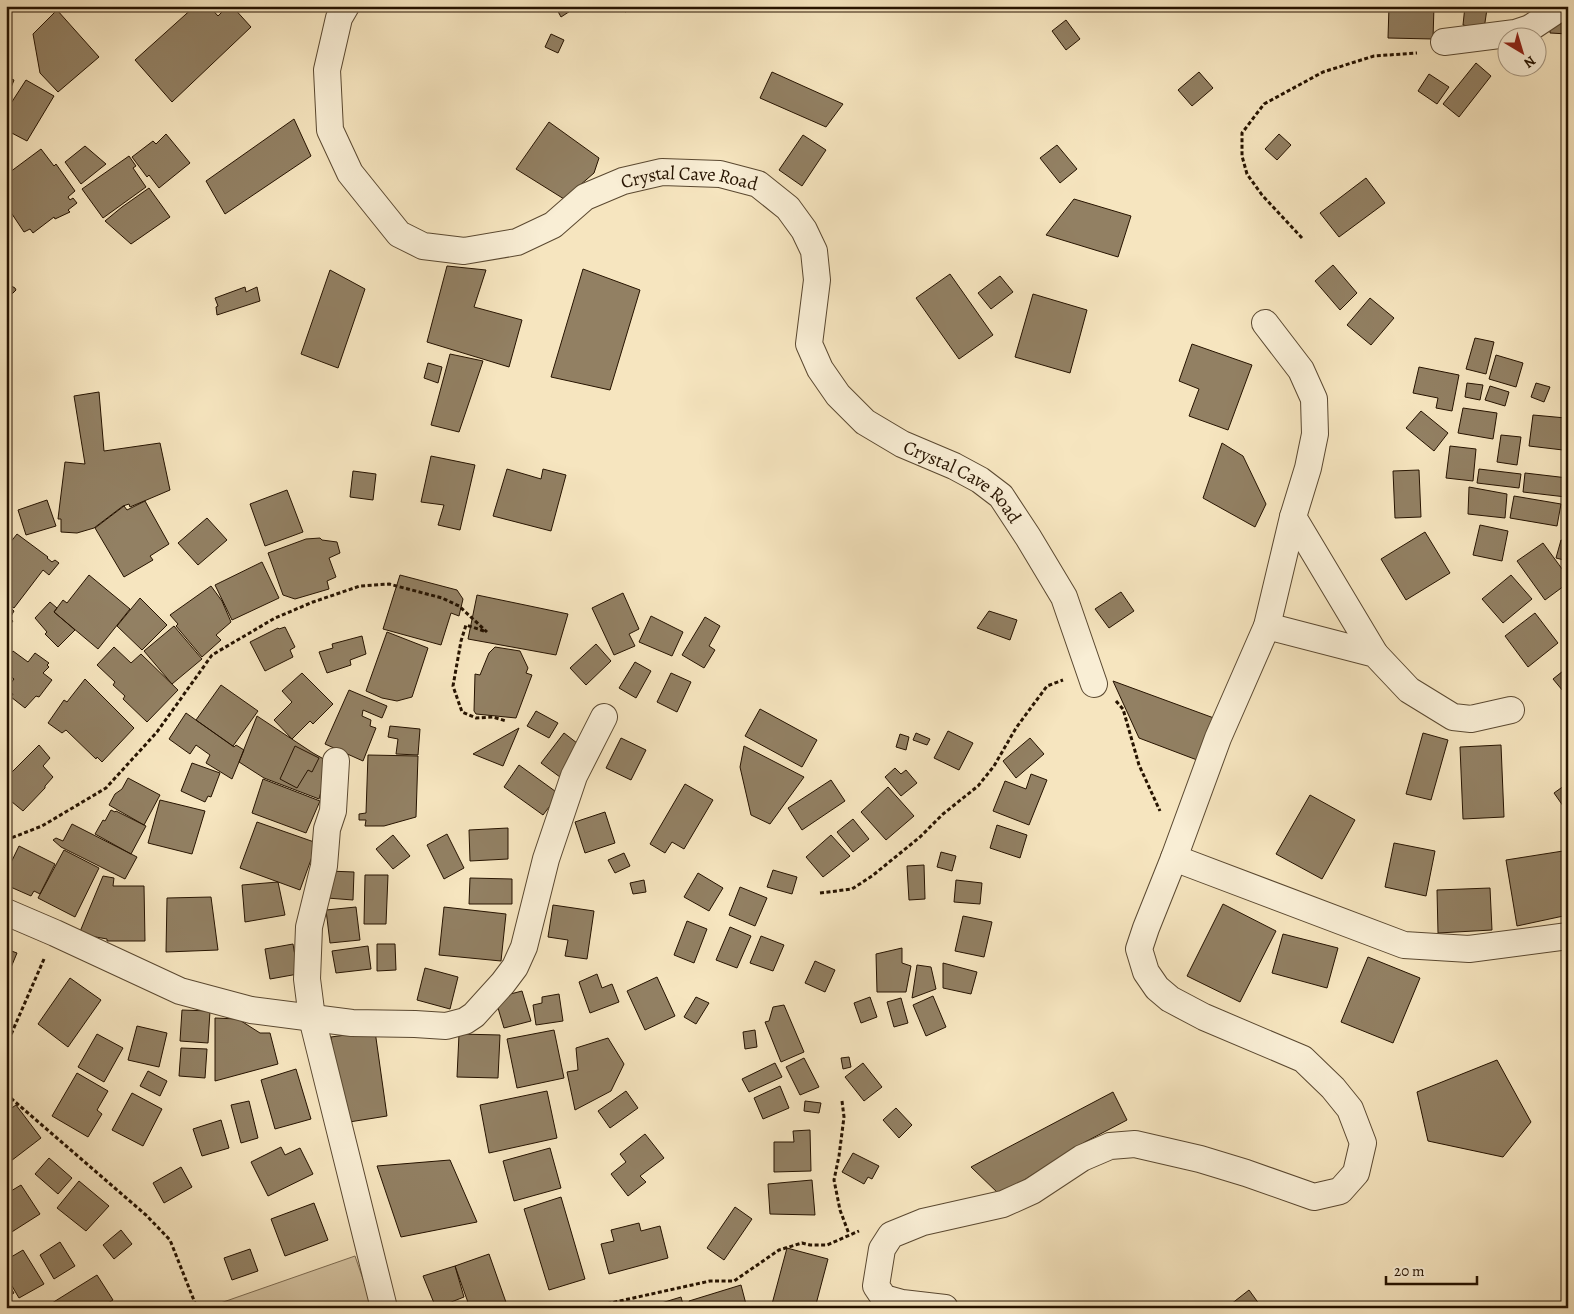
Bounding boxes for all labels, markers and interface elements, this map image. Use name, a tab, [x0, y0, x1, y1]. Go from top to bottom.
north arrow	[1496, 28, 1546, 78]
text: N	[1520, 51, 1540, 72]
street label: Crystal Cave Road	[618, 160, 762, 198]
street label: Crystal Cave Road	[899, 434, 1028, 529]
scale bar	[1386, 1254, 1478, 1286]
text: 20 m	[1394, 1261, 1425, 1281]

